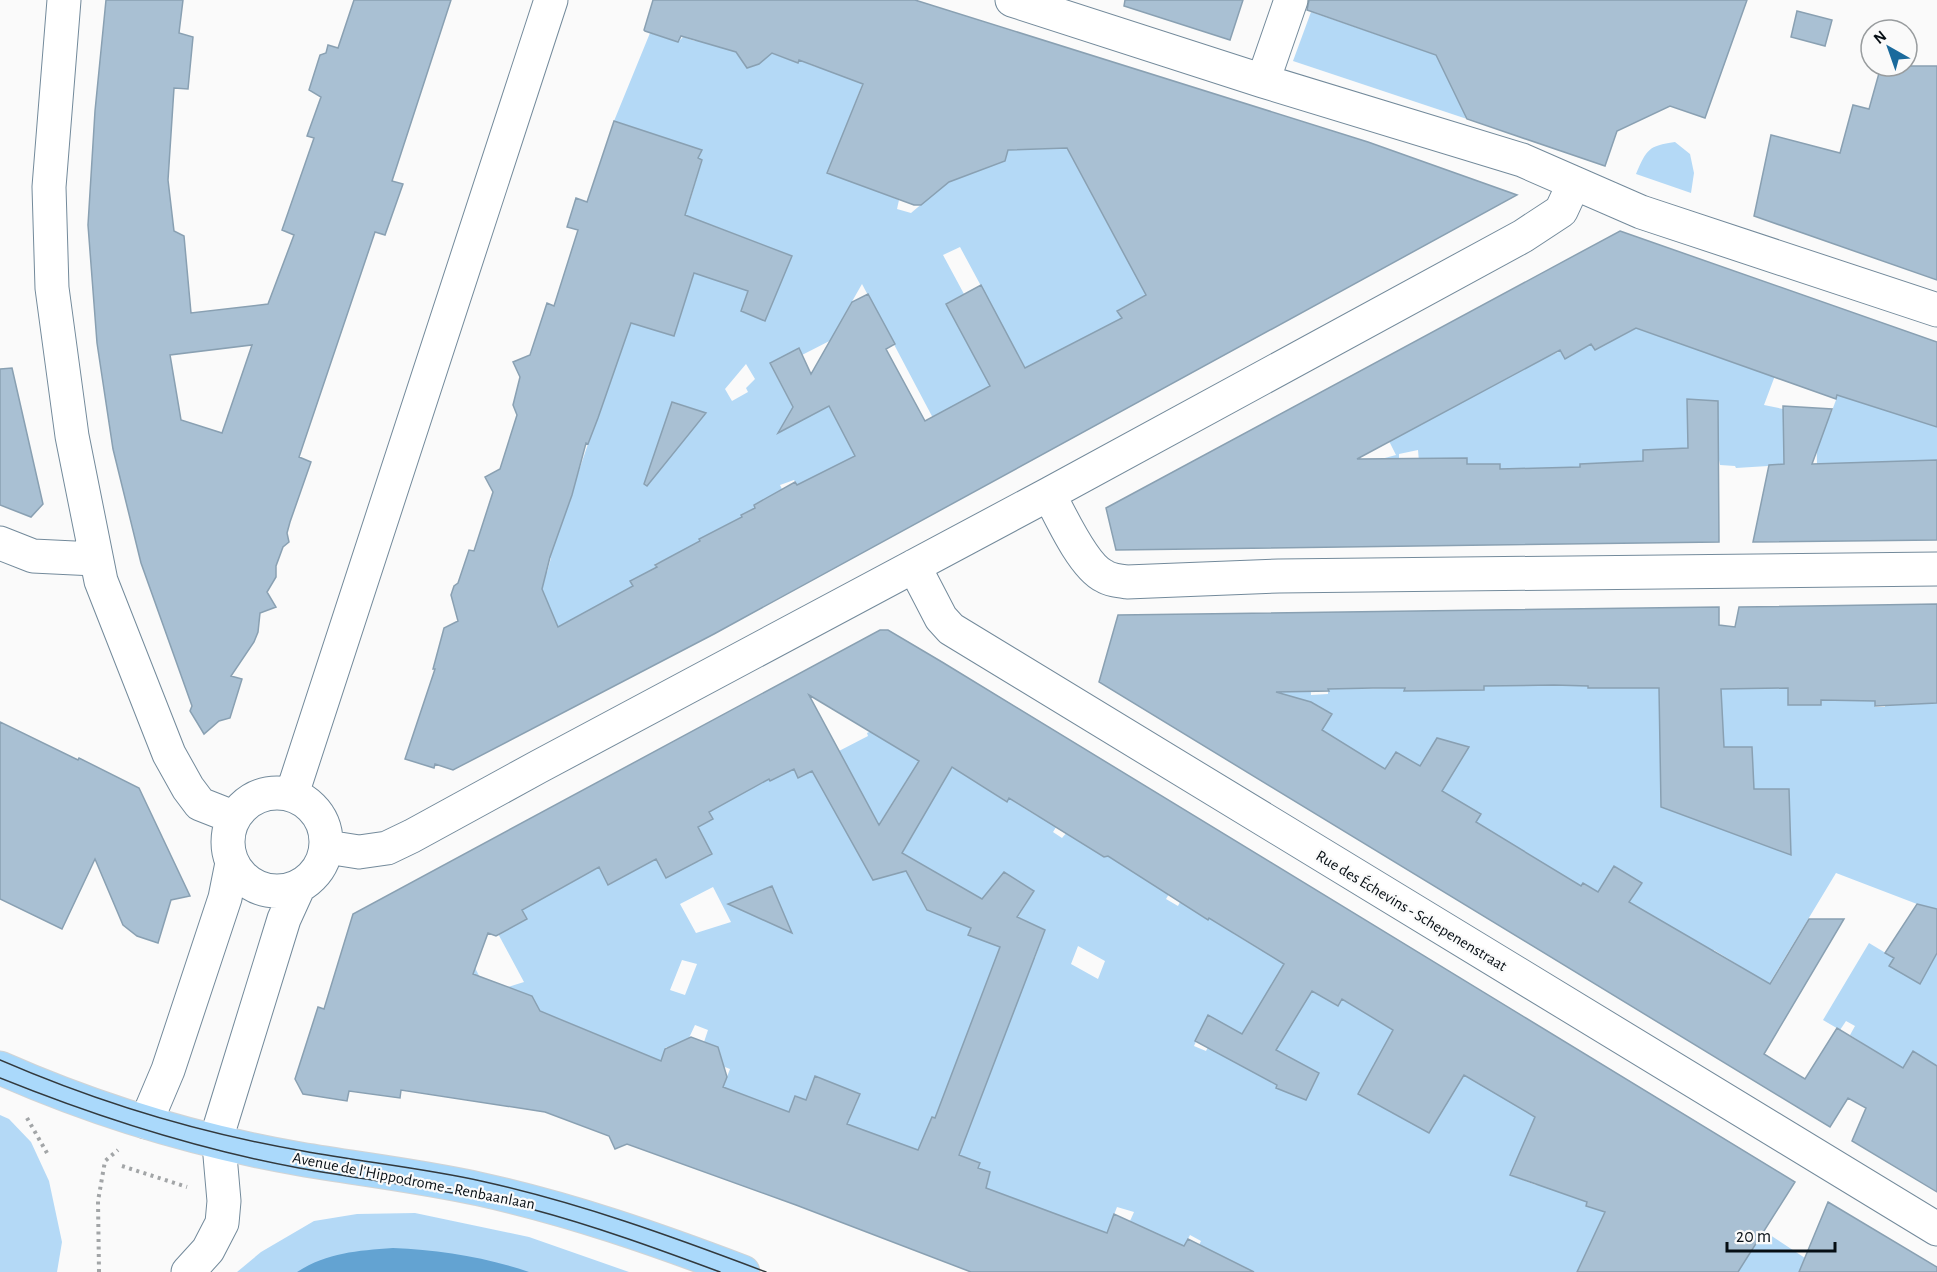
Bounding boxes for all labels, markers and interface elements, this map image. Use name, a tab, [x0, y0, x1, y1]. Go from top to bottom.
north arrow	[1859, 18, 1919, 78]
text: N	[1871, 28, 1889, 47]
street label: Rue des Échevins - Schepenenstraat	[1313, 846, 1511, 974]
street label: Avenue de l'Hippodrome - Renbaanlaan	[291, 1150, 536, 1212]
scale bar	[1727, 1215, 1835, 1253]
text: 20 m	[1736, 1228, 1771, 1246]

